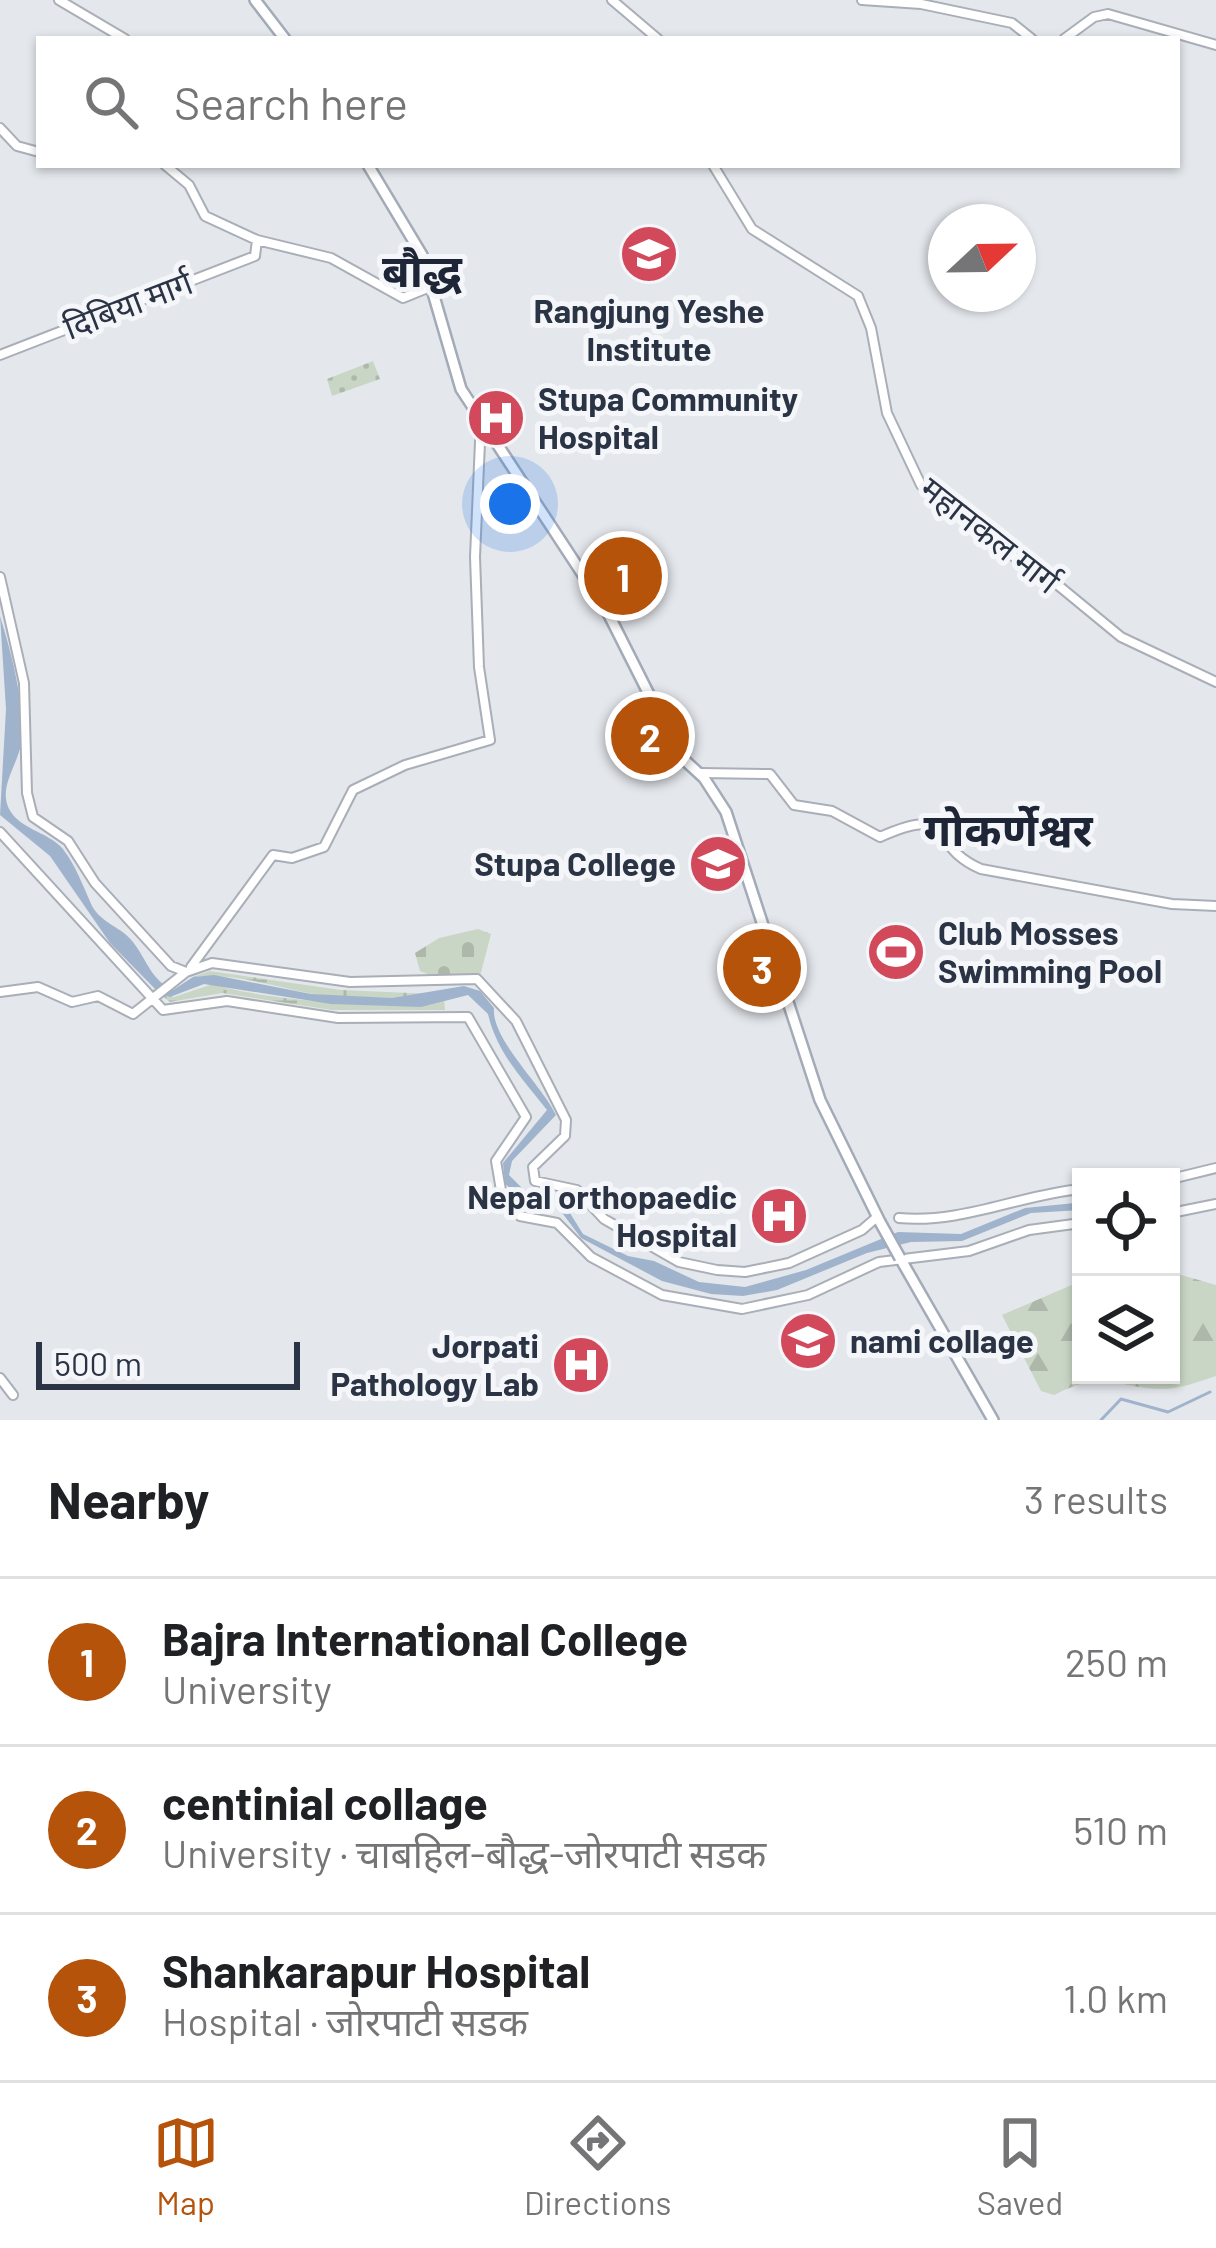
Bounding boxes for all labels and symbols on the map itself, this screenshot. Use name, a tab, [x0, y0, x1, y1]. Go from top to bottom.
north arrow	[928, 204, 1036, 312]
school or university icon: Rangjung Yeshe Institute	[618, 223, 680, 285]
district label: बौद्ध	[382, 242, 463, 296]
street label: दिबिया मार्ग	[58, 261, 199, 347]
place label: Rangjung Yeshe Institute	[533, 290, 765, 368]
place label: Stupa Community Hospital	[538, 378, 798, 456]
hospital icon: Stupa Community Hospital	[465, 387, 527, 449]
street label: महानकल मार्ग	[913, 468, 1069, 602]
your location	[480, 474, 540, 534]
pin: 1	[584, 531, 662, 621]
pin: 2	[611, 691, 689, 781]
district label: गोकर्णेश्वर	[923, 801, 1094, 855]
school or university icon: Stupa College	[687, 833, 749, 895]
place label: Stupa College	[474, 843, 676, 883]
place label: Club Mosses Swimming Pool	[938, 912, 1162, 990]
sports icon: Club Mosses Swimming Pool	[865, 921, 927, 983]
pin: 3	[723, 923, 801, 1013]
place label: Nepal orthopaedic Hospital	[467, 1176, 737, 1254]
hospital icon: Nepal orthopaedic Hospital	[748, 1185, 810, 1247]
school or university icon: nami collage	[777, 1310, 839, 1372]
place label: nami collage	[850, 1320, 1034, 1360]
place label: Jorpati Pathology Lab	[331, 1325, 539, 1403]
hospital icon: Jorpati Pathology Lab	[550, 1334, 612, 1396]
scale bar	[36, 1336, 300, 1389]

